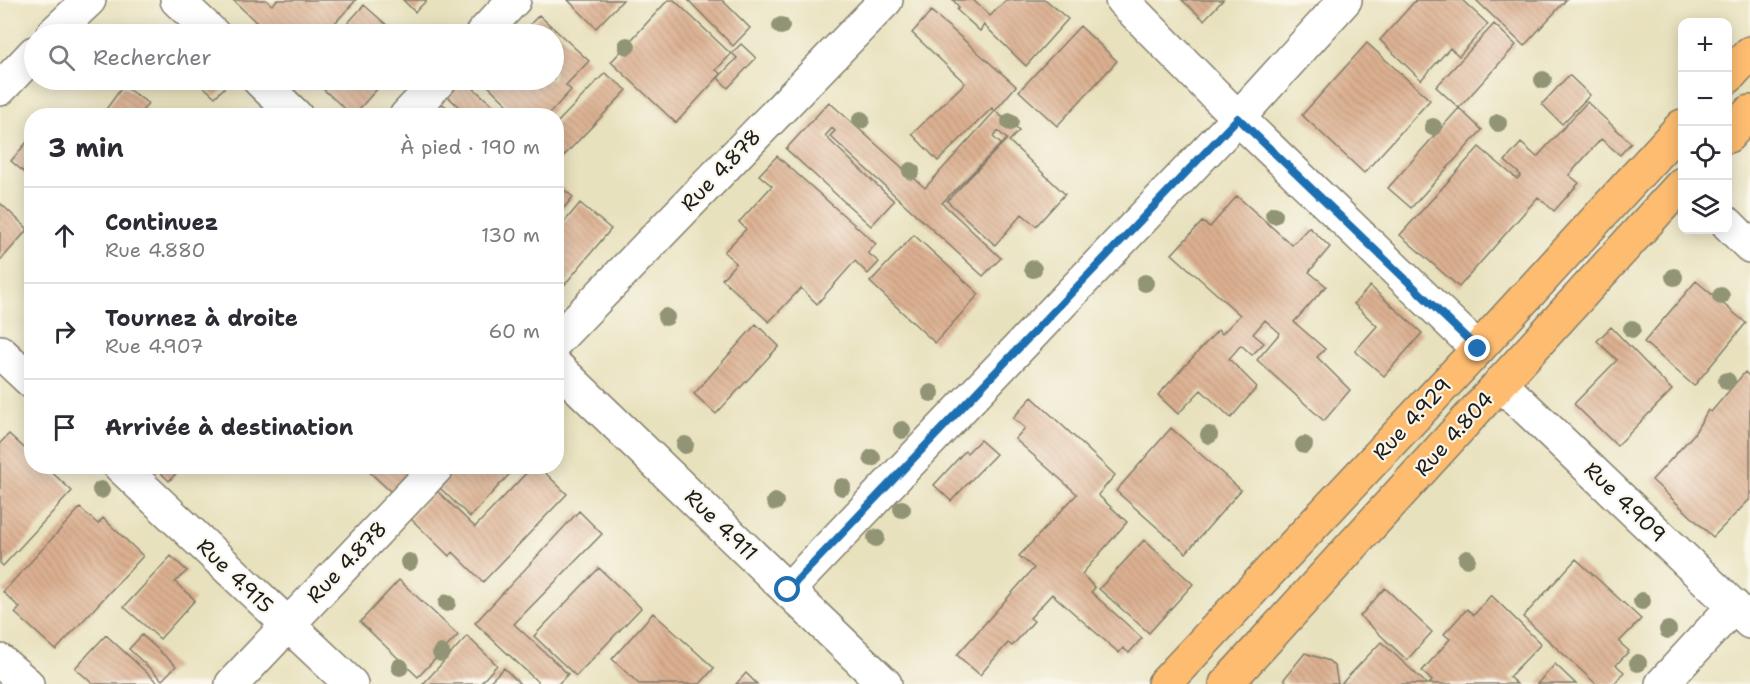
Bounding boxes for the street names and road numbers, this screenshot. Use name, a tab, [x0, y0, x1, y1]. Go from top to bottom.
street label: Rue 4.878	[675, 123, 767, 217]
street label: Rue 4.929	[1367, 372, 1457, 466]
street label: Rue 4.804	[1408, 385, 1500, 483]
street label: Rue 4.909	[1578, 456, 1672, 548]
street label: Rue 4.911	[678, 483, 764, 567]
street label: Rue 4.878	[301, 515, 393, 609]
street label: Rue 4.915	[191, 533, 279, 619]

